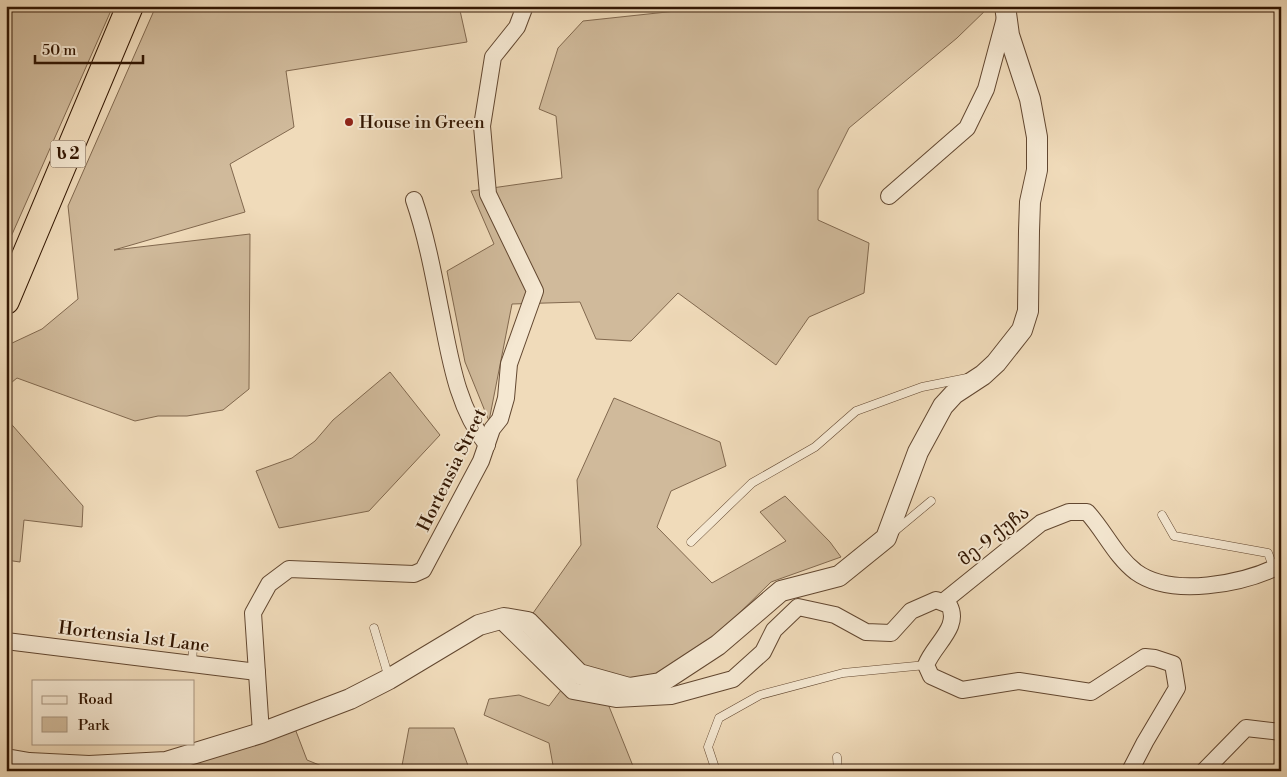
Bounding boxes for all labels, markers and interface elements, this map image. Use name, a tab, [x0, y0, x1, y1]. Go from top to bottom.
scale bar	[35, 32, 142, 64]
text: 50 m	[42, 41, 76, 60]
place label: House in Green	[359, 111, 485, 134]
marker: House in Green	[343, 116, 355, 128]
road number: ს 2	[50, 140, 86, 168]
street label: Hortensia Street	[412, 404, 492, 535]
street label: მე-9 ქუჩა	[954, 501, 1034, 571]
street label: Hortensia 1st Lane	[57, 616, 211, 658]
legend	[32, 680, 195, 744]
text: Road	[78, 690, 113, 709]
text: Park	[78, 716, 110, 735]

